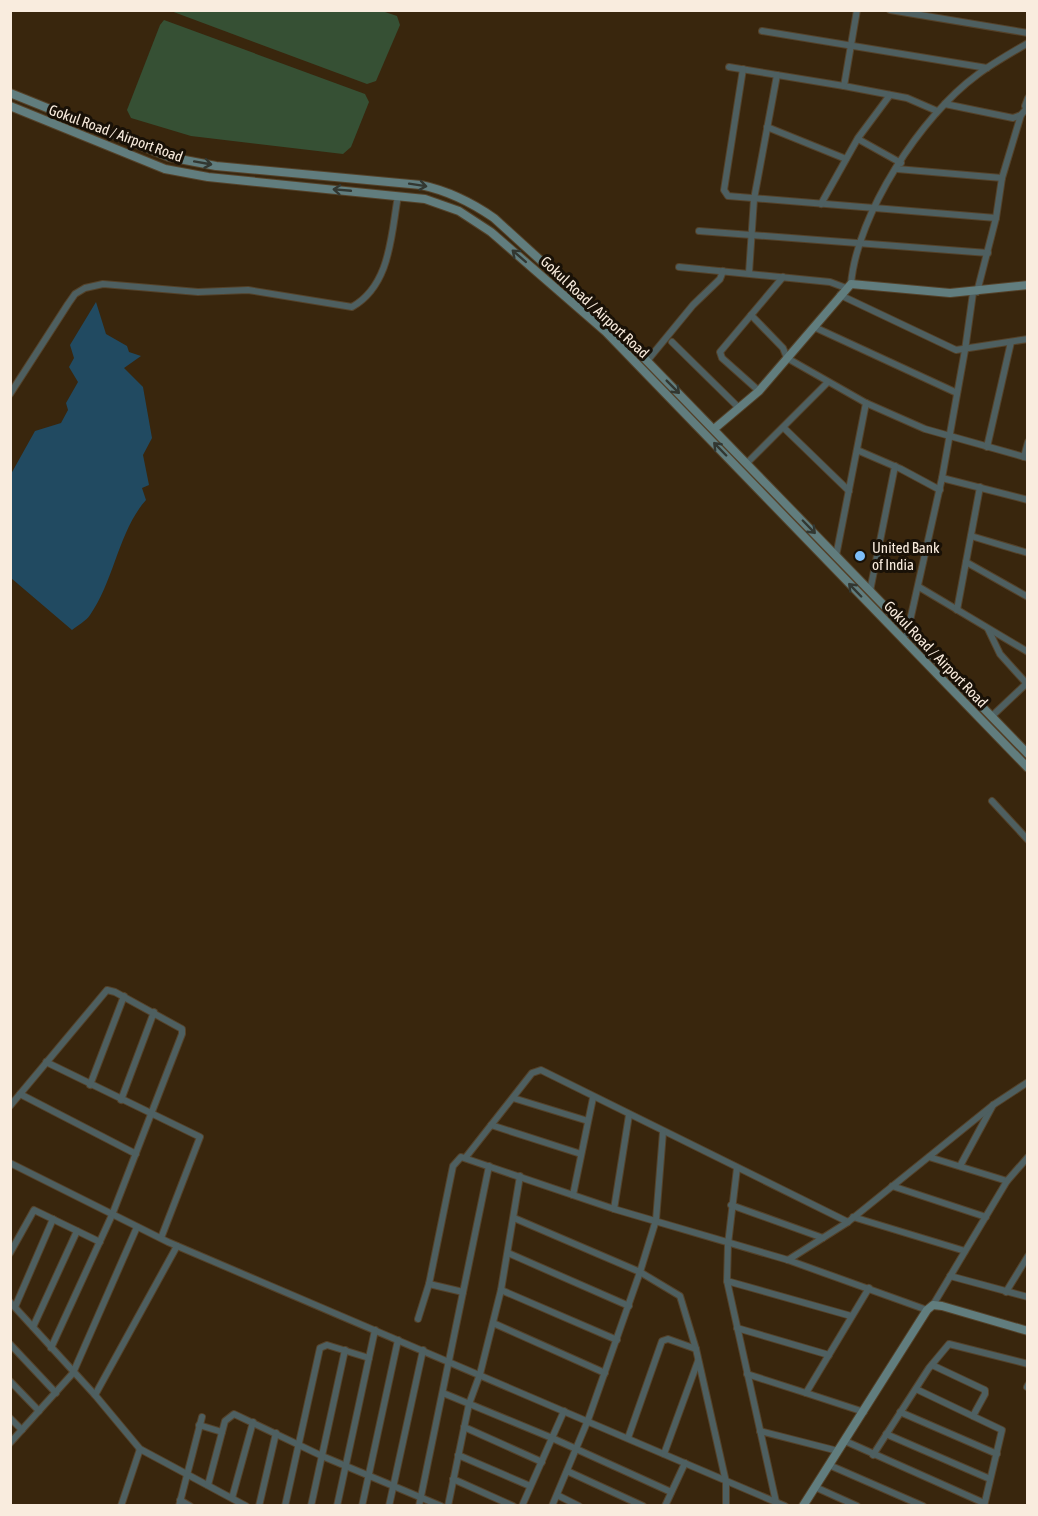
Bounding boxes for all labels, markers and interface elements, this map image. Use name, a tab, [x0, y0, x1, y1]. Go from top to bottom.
street label: Gokul Road / Airport Road	[47, 101, 185, 165]
one-way arrow	[192, 158, 212, 169]
one-way arrow	[407, 179, 427, 190]
one-way arrow	[332, 184, 352, 195]
one-way arrow	[511, 250, 527, 263]
street label: Gokul Road / Airport Road	[538, 253, 652, 361]
one-way arrow	[666, 379, 680, 394]
one-way arrow	[714, 442, 728, 457]
one-way arrow	[801, 520, 816, 535]
place label: United Bank of India	[872, 539, 940, 573]
marker: United Bank of India	[853, 549, 867, 563]
one-way arrow	[848, 583, 862, 598]
street label: Gokul Road / Airport Road	[881, 597, 991, 711]

